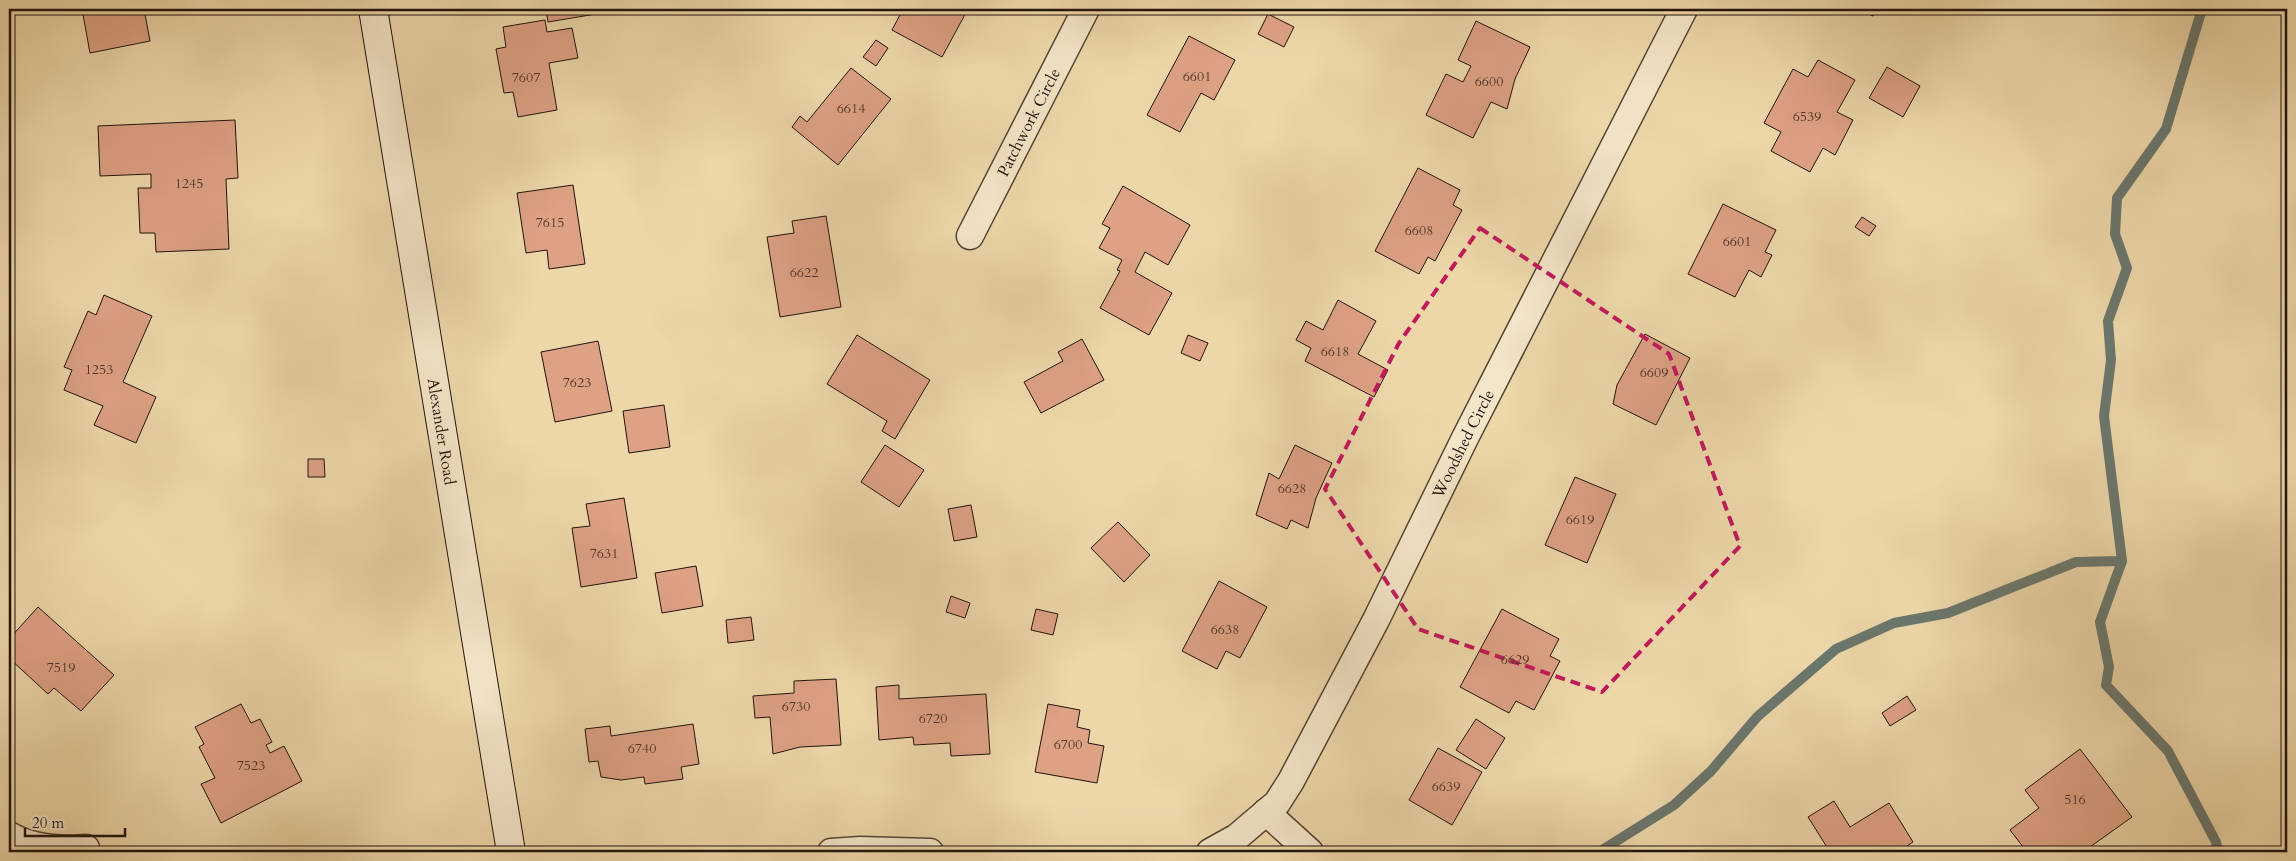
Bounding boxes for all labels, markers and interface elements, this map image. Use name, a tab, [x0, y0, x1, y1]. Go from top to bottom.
street label: Patchwork Circle	[992, 65, 1066, 180]
house number: 6601	[1183, 67, 1211, 86]
house number: 7607	[512, 68, 540, 87]
house number: 6600	[1475, 72, 1503, 91]
house number: 6614	[837, 99, 865, 118]
house number: 6539	[1793, 107, 1821, 126]
house number: 1245	[175, 174, 203, 193]
house number: 7615	[536, 213, 564, 232]
house number: 6608	[1405, 221, 1433, 240]
house number: 6601	[1723, 232, 1751, 251]
house number: 6622	[790, 263, 818, 282]
house number: 6618	[1321, 342, 1349, 361]
house number: 1253	[85, 360, 113, 379]
house number: 6609	[1640, 363, 1668, 382]
house number: 7623	[563, 373, 591, 392]
street label: Alexander Road	[422, 377, 461, 487]
street label: Woodshed Circle	[1427, 386, 1500, 503]
house number: 6628	[1278, 479, 1306, 498]
house number: 6619	[1566, 510, 1594, 529]
house number: 7631	[590, 544, 618, 563]
house number: 6638	[1211, 620, 1239, 639]
house number: 6629	[1501, 650, 1529, 669]
house number: 7519	[47, 658, 75, 677]
house number: 6730	[782, 697, 810, 716]
house number: 6720	[919, 709, 947, 728]
house number: 6700	[1054, 735, 1082, 754]
house number: 6740	[628, 739, 656, 758]
house number: 7523	[237, 756, 265, 775]
house number: 6639	[1432, 777, 1460, 796]
house number: 516	[2064, 790, 2086, 809]
scale bar	[25, 806, 125, 838]
text: 20 m	[32, 813, 64, 833]

